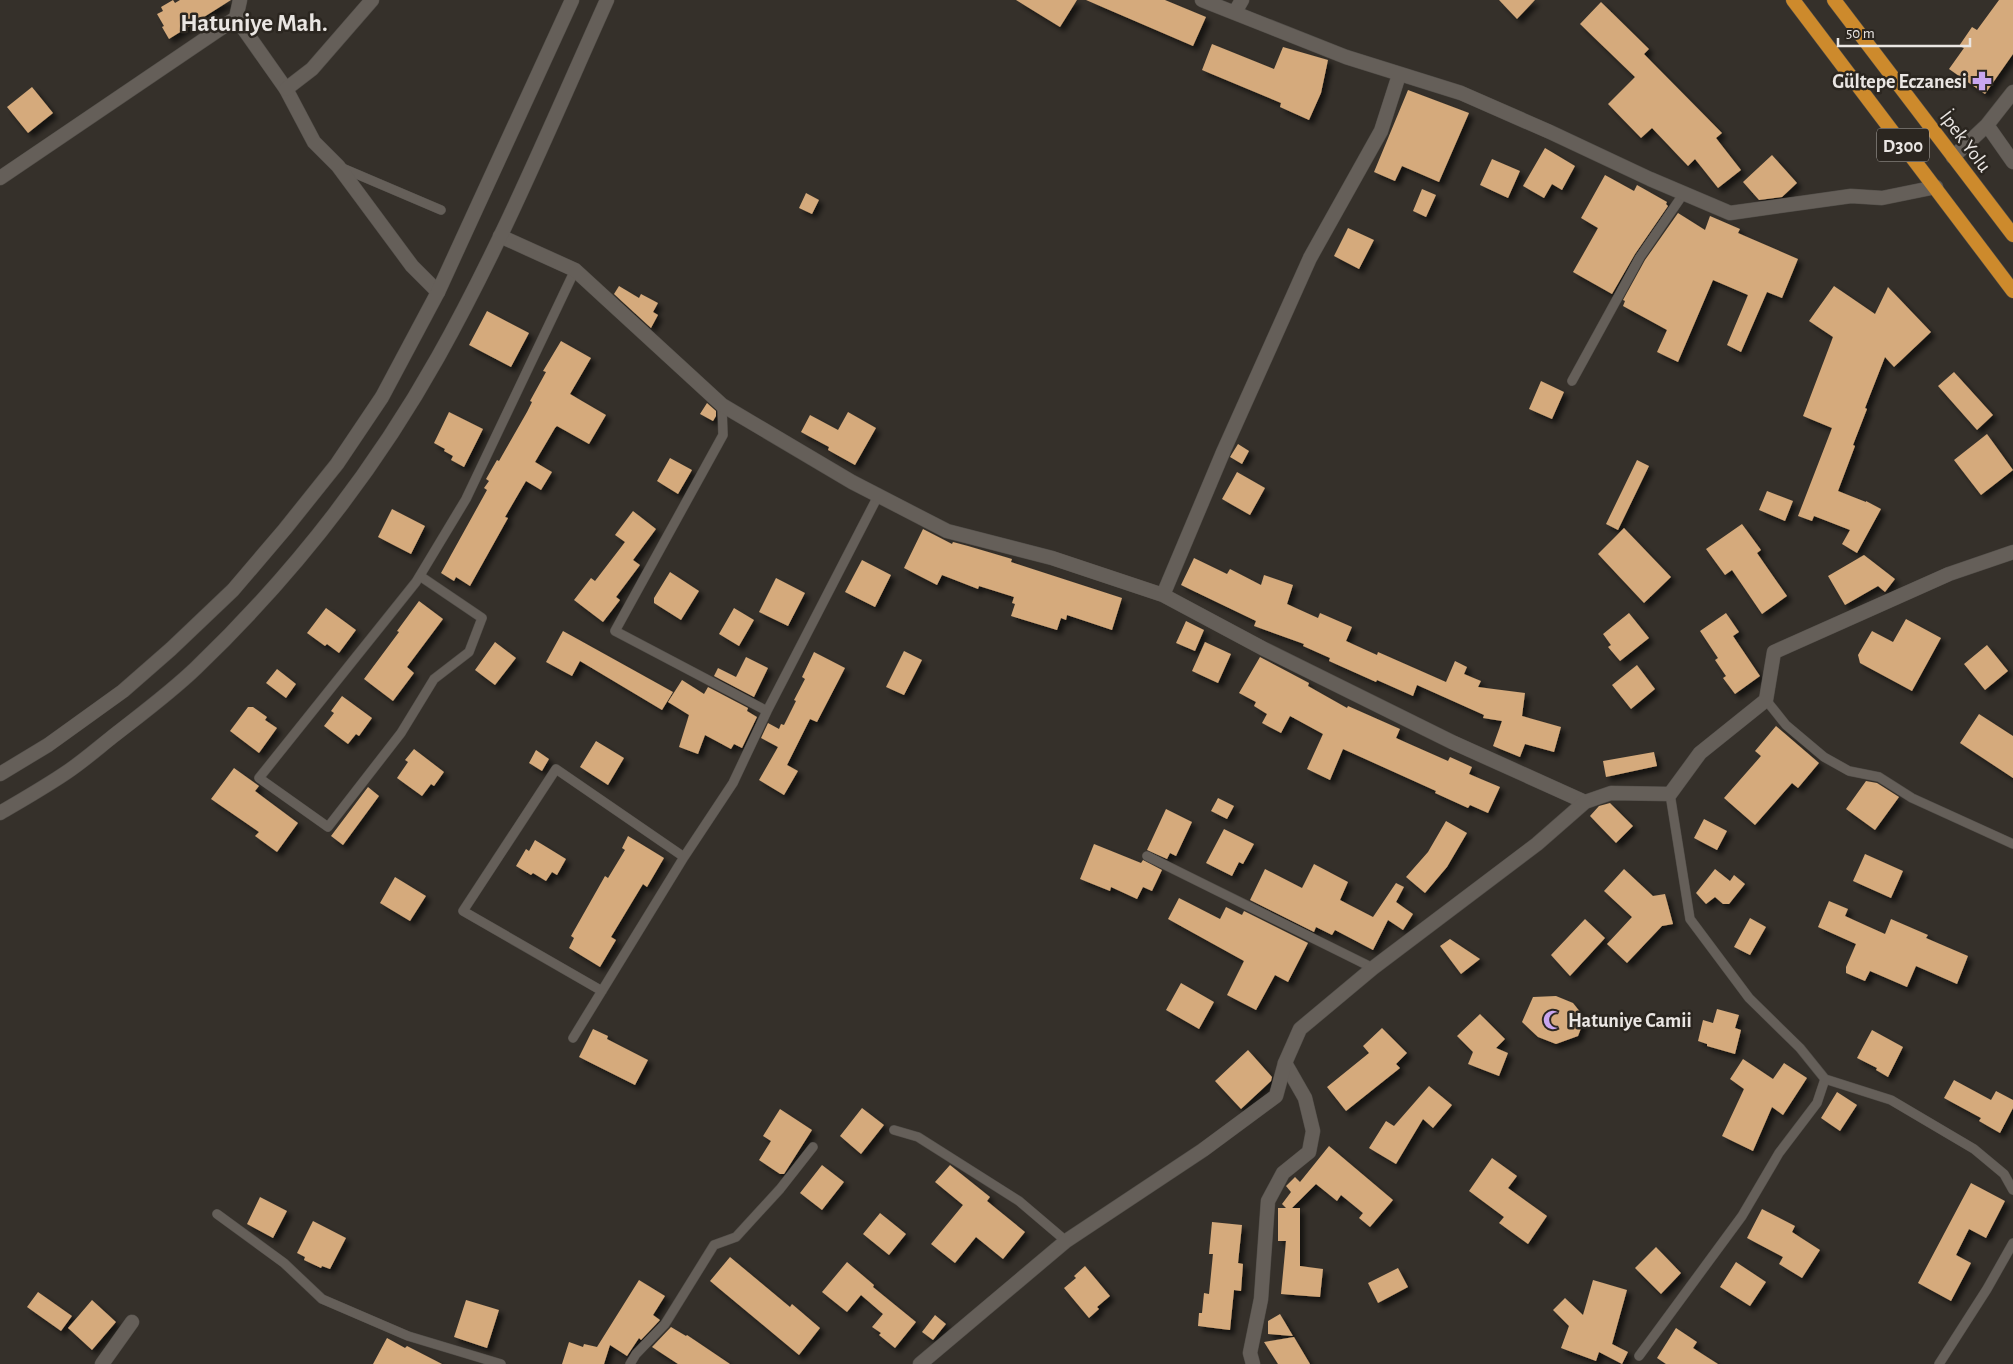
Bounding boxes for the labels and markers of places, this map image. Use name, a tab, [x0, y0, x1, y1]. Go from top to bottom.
pharmacy icon: Gültepe Eczanesi	[1971, 70, 1993, 92]
place label: Gültepe Eczanesi	[1832, 72, 1967, 92]
mosque icon: Hatuniye Camii	[1542, 1009, 1564, 1031]
place label: Hatuniye Camii	[1568, 1011, 1692, 1031]

